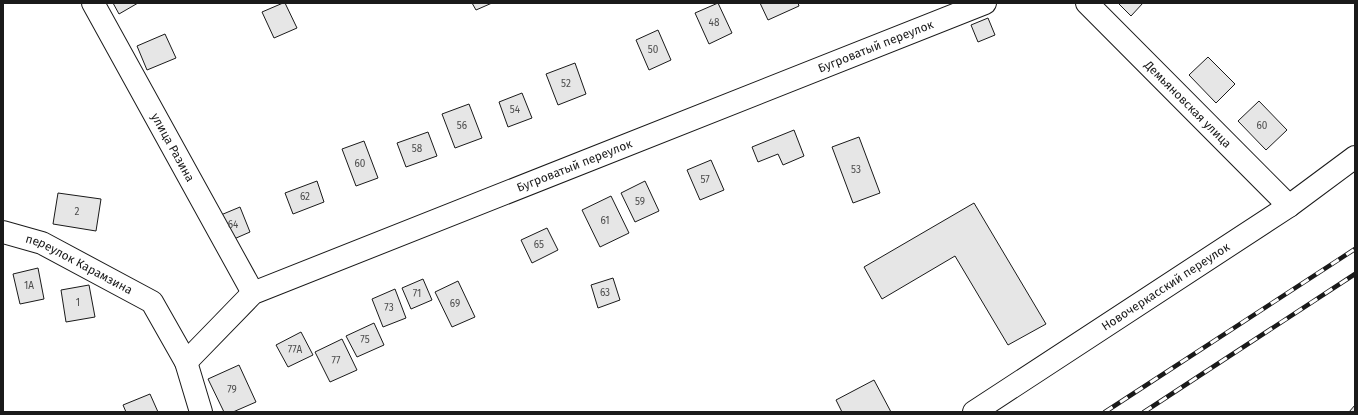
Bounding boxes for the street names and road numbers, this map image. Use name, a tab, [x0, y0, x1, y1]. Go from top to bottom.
street label: Бугроватый переулок	[816, 17, 936, 75]
street label: Демьяновская улица	[1141, 57, 1234, 151]
street label: улица Разина	[148, 111, 197, 184]
street label: Бугроватый переулок	[515, 136, 635, 195]
street label: переулок Карамзина	[24, 232, 135, 297]
street label: Новочеркасский переулок	[1099, 239, 1233, 334]

